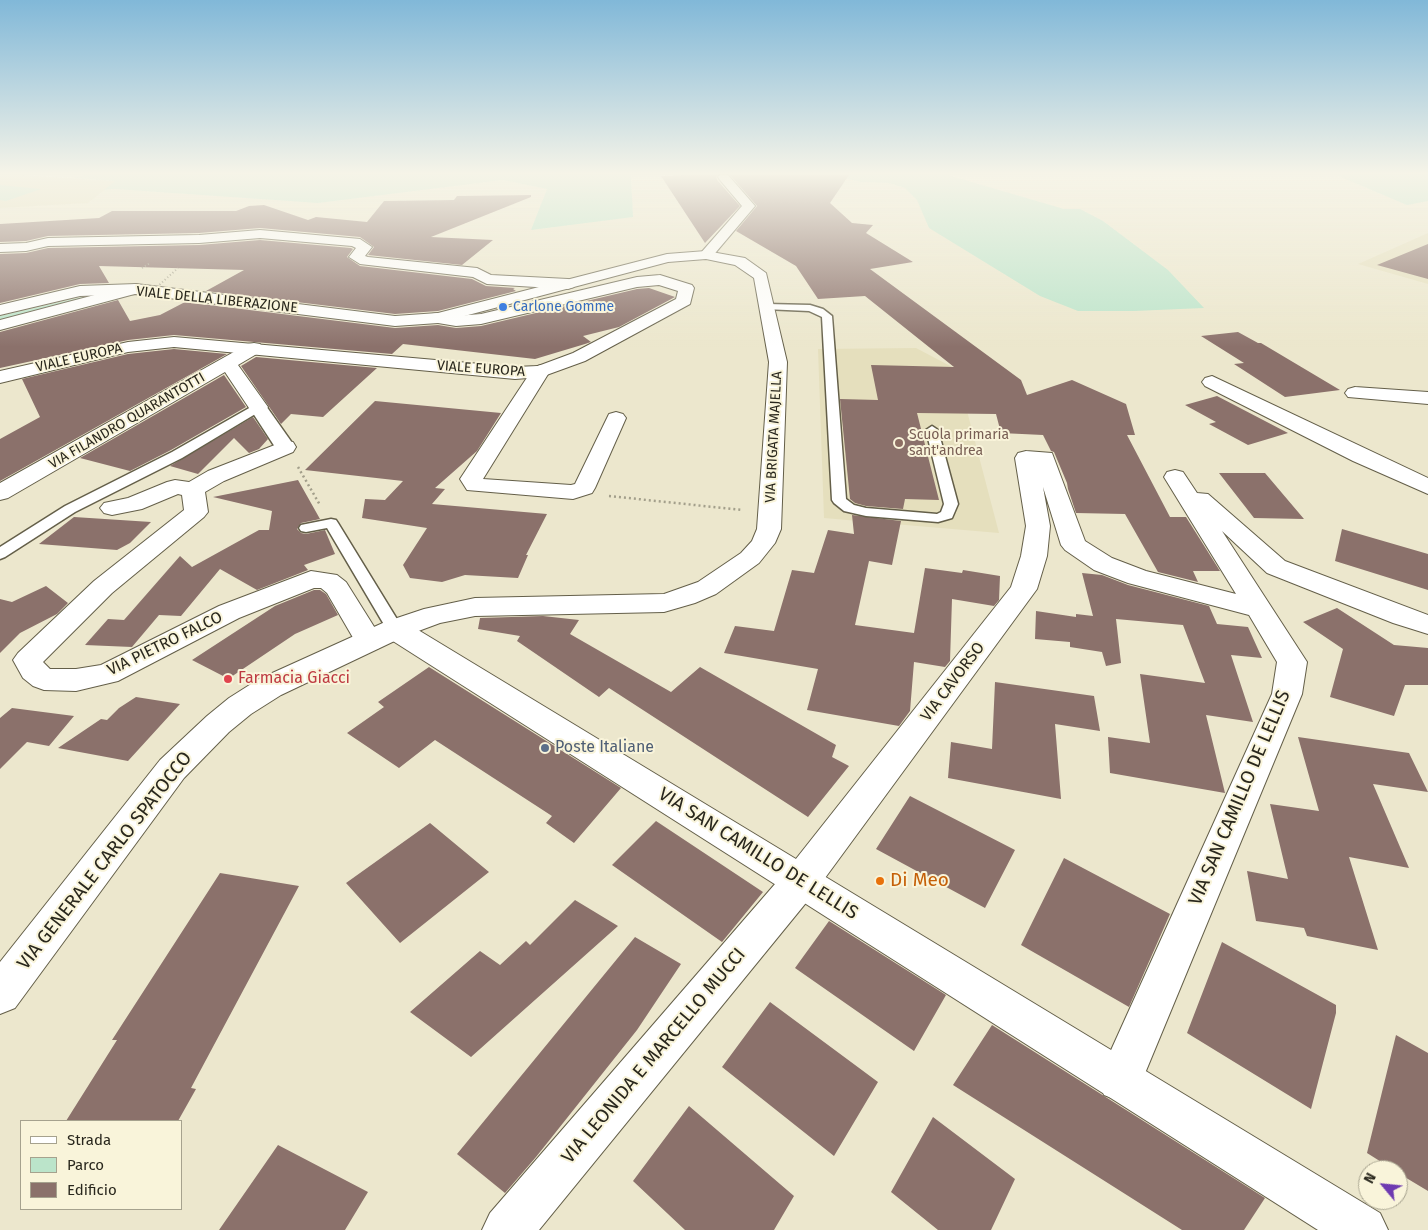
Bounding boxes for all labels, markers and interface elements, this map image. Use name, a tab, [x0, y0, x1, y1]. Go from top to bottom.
street label: VIALE DELLA LIBERAZIONE	[136, 283, 298, 317]
place label: Carlone Gomme	[513, 299, 614, 315]
marker: Carlone Gomme	[497, 301, 509, 313]
street label: VIALE EUROPA	[34, 340, 124, 376]
street label: VIALE EUROPA	[436, 358, 526, 380]
street label: VIA FILANDRO QUARANTOTTI	[46, 369, 208, 473]
street label: VIA BRIGATA MAJELLA	[762, 371, 786, 503]
place label: Scuola primaria sant'andrea	[909, 427, 1009, 460]
marker: Scuola primaria sant'andrea	[893, 437, 905, 449]
street label: VIA PIETRO FALCO	[104, 608, 226, 680]
street label: VIA CAVORSO	[917, 639, 989, 725]
place label: Farmacia Giacci	[238, 669, 350, 689]
marker: Farmacia Giacci	[222, 673, 234, 685]
street label: VIA SAN CAMILLO DE LELLIS	[1184, 687, 1296, 909]
place label: Poste Italiane	[555, 738, 654, 758]
marker: Poste Italiane	[539, 742, 551, 754]
street label: VIA GENERALE CARLO SPATOCCO	[13, 747, 197, 975]
street label: VIA SAN CAMILLO DE LELLIS	[654, 783, 862, 925]
place label: Di Meo	[890, 870, 949, 892]
marker: Di Meo	[874, 875, 886, 887]
street label: VIA LEONIDA E MARCELLO MUCCI	[557, 944, 751, 1168]
legend	[20, 1120, 182, 1210]
text: Strada	[67, 1131, 111, 1149]
text: Parco	[67, 1156, 104, 1174]
north arrow	[1358, 1160, 1408, 1210]
text: N	[1361, 1170, 1380, 1186]
text: Edificio	[67, 1181, 117, 1199]

